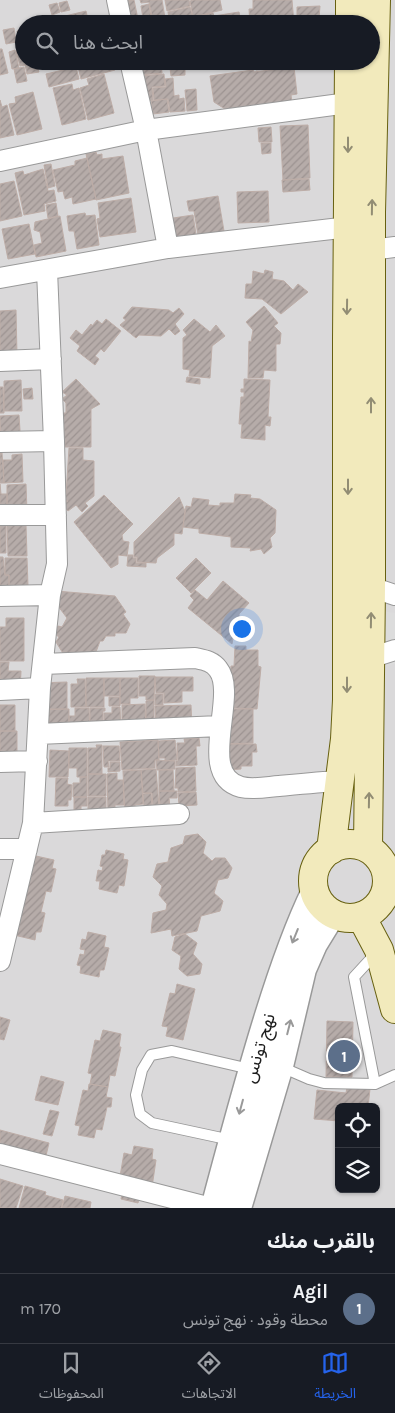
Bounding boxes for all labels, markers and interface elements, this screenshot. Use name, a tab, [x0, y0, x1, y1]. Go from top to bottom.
search box	[15, 15, 380, 70]
icon: search	[33, 29, 61, 57]
text: ابحث هنا	[73, 32, 143, 54]
one-way arrow	[343, 136, 353, 153]
one-way arrow	[367, 199, 376, 215]
one-way arrow	[342, 299, 352, 315]
one-way arrow	[366, 397, 376, 413]
one-way arrow	[343, 479, 353, 495]
one-way arrow	[366, 612, 376, 628]
your location	[229, 616, 255, 642]
one-way arrow	[342, 676, 352, 693]
one-way arrow	[364, 792, 373, 808]
one-way arrow	[290, 928, 299, 943]
street label: نهج تونس	[238, 1011, 282, 1086]
one-way arrow	[285, 1019, 294, 1035]
pin: 1	[328, 1037, 360, 1075]
one-way arrow	[236, 1099, 245, 1115]
map controls	[335, 1103, 380, 1193]
button: locate	[335, 1103, 380, 1148]
button: layers	[335, 1148, 380, 1193]
text: بالقرب منك	[267, 1229, 375, 1253]
text: Agil	[293, 1281, 328, 1303]
text: 170 m	[20, 1299, 61, 1318]
text: 1	[356, 1299, 362, 1318]
text: محطة وقود · نهج تونس	[183, 1310, 328, 1329]
tab: المحفوظات	[39, 1349, 104, 1408]
tab: الاتجاهات	[182, 1349, 236, 1408]
tab: الخريطة	[314, 1349, 356, 1408]

